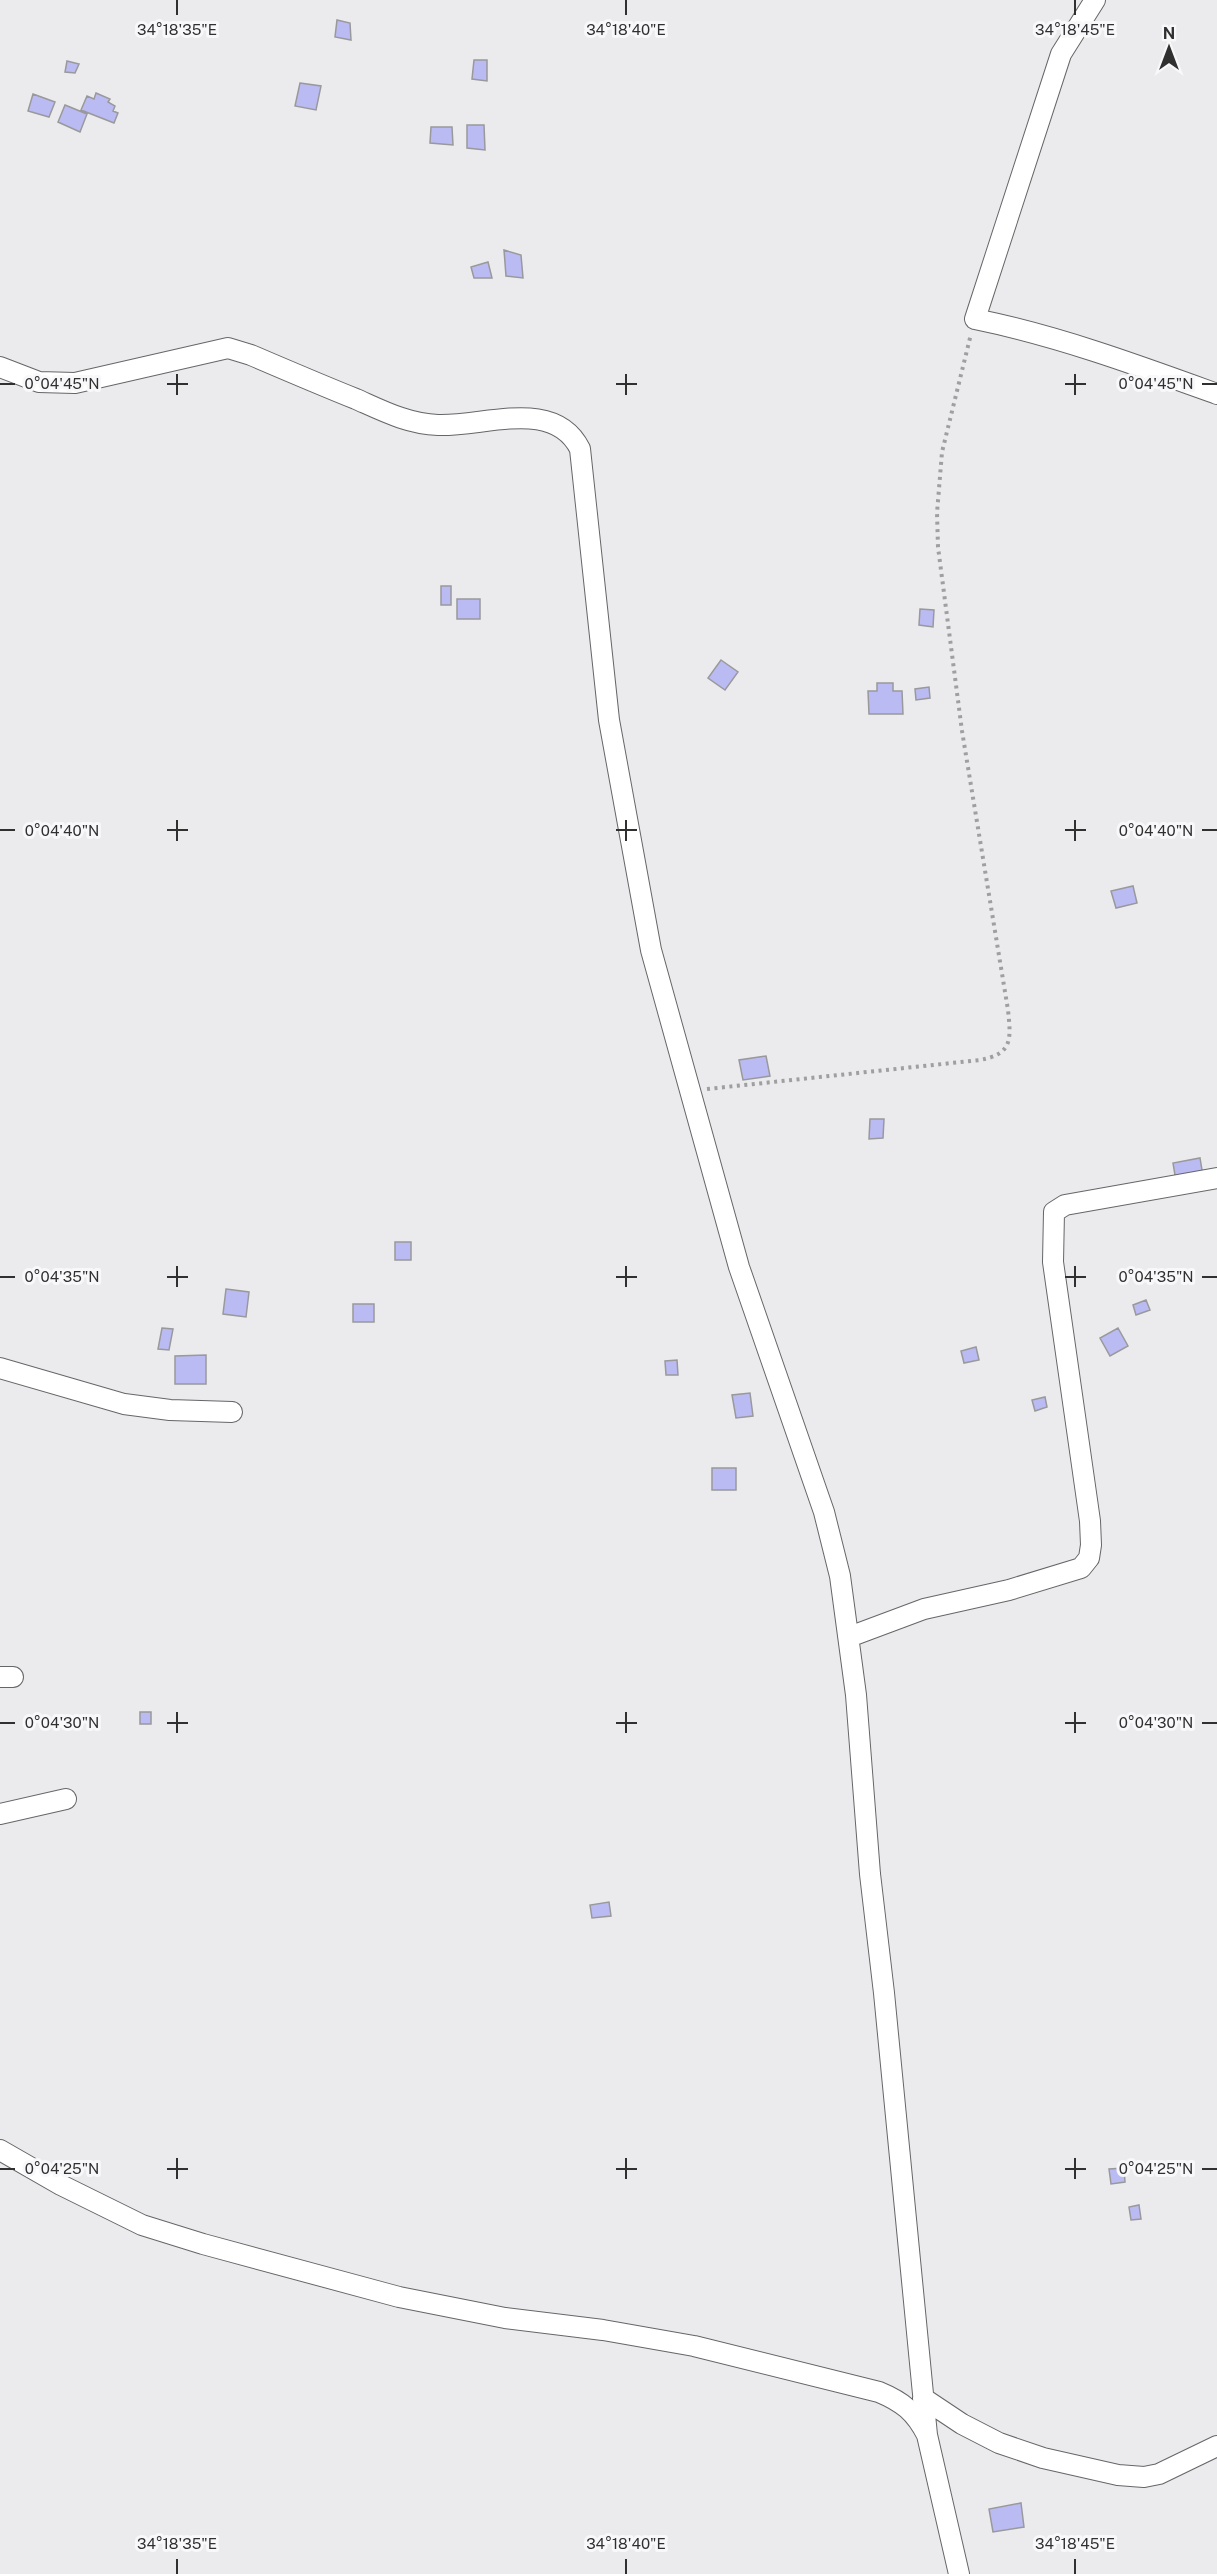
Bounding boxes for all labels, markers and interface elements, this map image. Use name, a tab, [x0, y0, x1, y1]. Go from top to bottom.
north arrow	[1139, 18, 1199, 78]
text: 34°18'35"E	[137, 21, 217, 38]
text: 34°18'40"E	[586, 21, 666, 38]
text: 34°18'45"E	[1035, 21, 1115, 38]
text: N	[1163, 24, 1175, 43]
text: 0°04'45"N	[24, 375, 100, 392]
text: 0°04'45"N	[1118, 375, 1194, 392]
text: 0°04'40"N	[25, 822, 99, 839]
text: 0°04'40"N	[1119, 822, 1193, 839]
text: 0°04'35"N	[24, 1268, 100, 1285]
text: 0°04'35"N	[1118, 1268, 1194, 1285]
text: 0°04'30"N	[25, 1714, 99, 1731]
text: 0°04'30"N	[1119, 1714, 1193, 1731]
text: 0°04'25"N	[25, 2160, 99, 2177]
text: 0°04'25"N	[1119, 2160, 1193, 2177]
text: 34°18'35"E	[137, 2535, 217, 2552]
text: 34°18'40"E	[586, 2535, 666, 2552]
text: 34°18'45"E	[1035, 2535, 1115, 2552]

